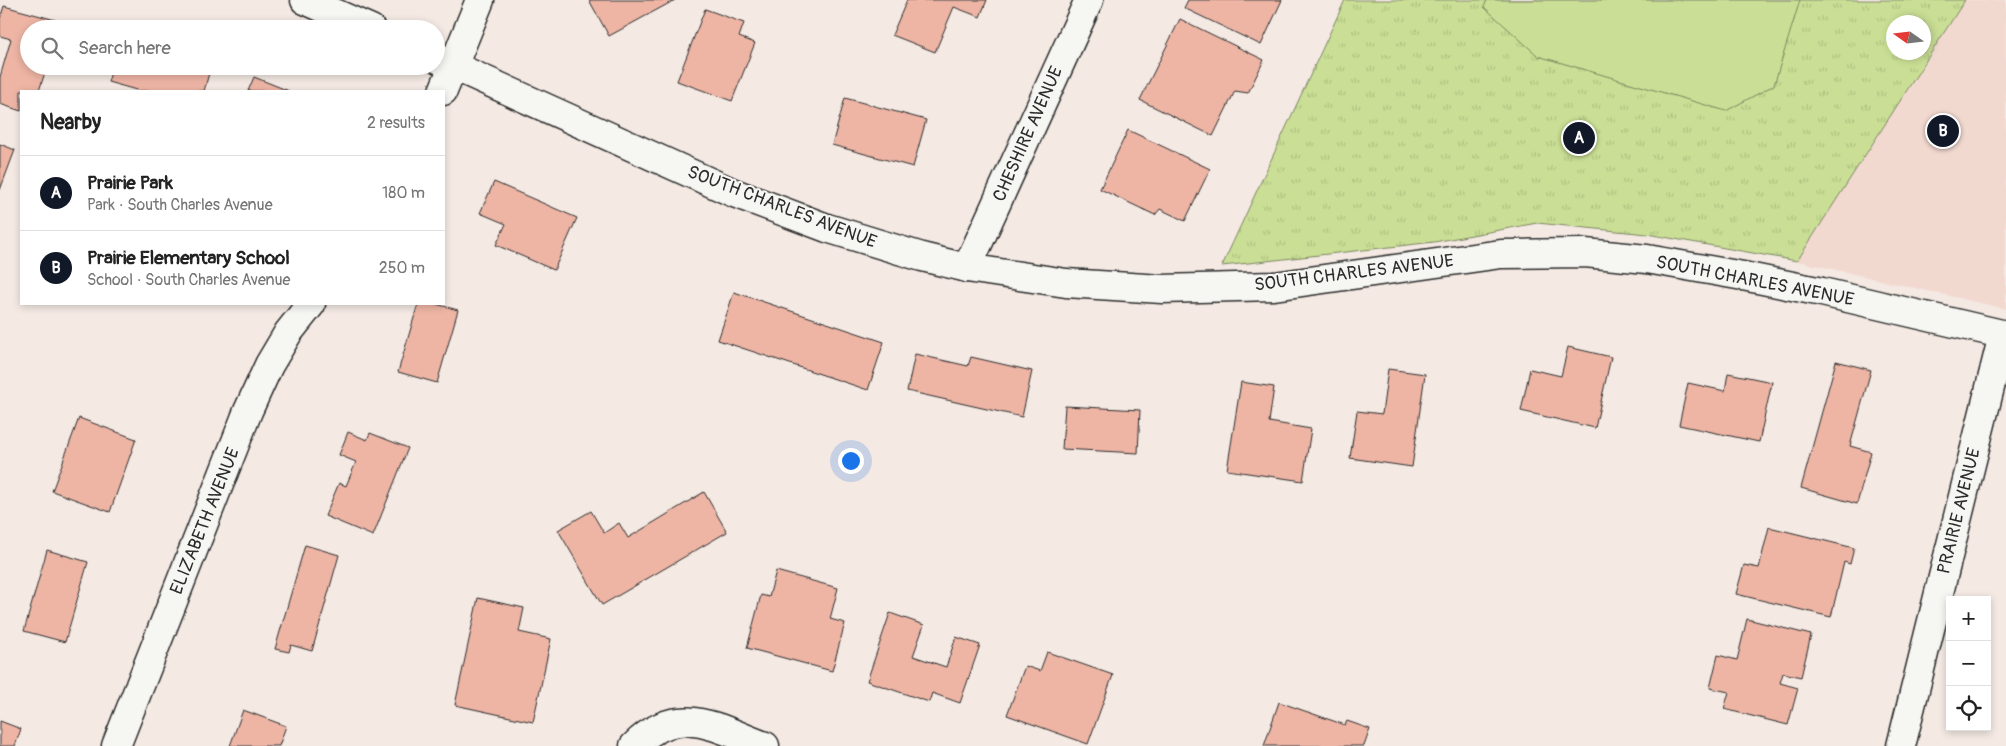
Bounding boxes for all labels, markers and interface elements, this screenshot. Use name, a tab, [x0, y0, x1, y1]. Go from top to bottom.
north arrow	[1886, 15, 1931, 60]
search box	[20, 20, 445, 75]
icon: search	[38, 34, 66, 62]
text: Search here	[78, 36, 171, 60]
street label: CHESHIRE AVENUE	[988, 63, 1068, 205]
text: Nearby	[40, 109, 101, 136]
pin: B	[1927, 112, 1959, 150]
text: 2 results	[367, 113, 425, 133]
pin: A	[1563, 119, 1595, 157]
street label: SOUTH CHARLES AVENUE	[684, 160, 880, 254]
text: Prairie Park	[87, 171, 173, 195]
text: A	[51, 183, 61, 203]
text: 180 m	[382, 183, 425, 203]
text: Park · South Charles Avenue	[87, 195, 273, 215]
text: Prairie Elementary School	[87, 246, 290, 270]
street label: SOUTH CHARLES AVENUE	[1253, 249, 1455, 297]
street label: SOUTH CHARLES AVENUE	[1654, 251, 1856, 311]
text: B	[51, 258, 61, 278]
text: 250 m	[379, 258, 425, 278]
text: School · South Charles Avenue	[87, 270, 291, 290]
street label: ELIZABETH AVENUE	[165, 444, 245, 598]
street label: PRAIRIE AVENUE	[1932, 446, 1986, 576]
your location	[838, 448, 864, 474]
map controls	[1946, 596, 1991, 731]
button: +	[1946, 596, 1991, 641]
button: −	[1946, 641, 1991, 686]
button: locate	[1946, 686, 1991, 731]

